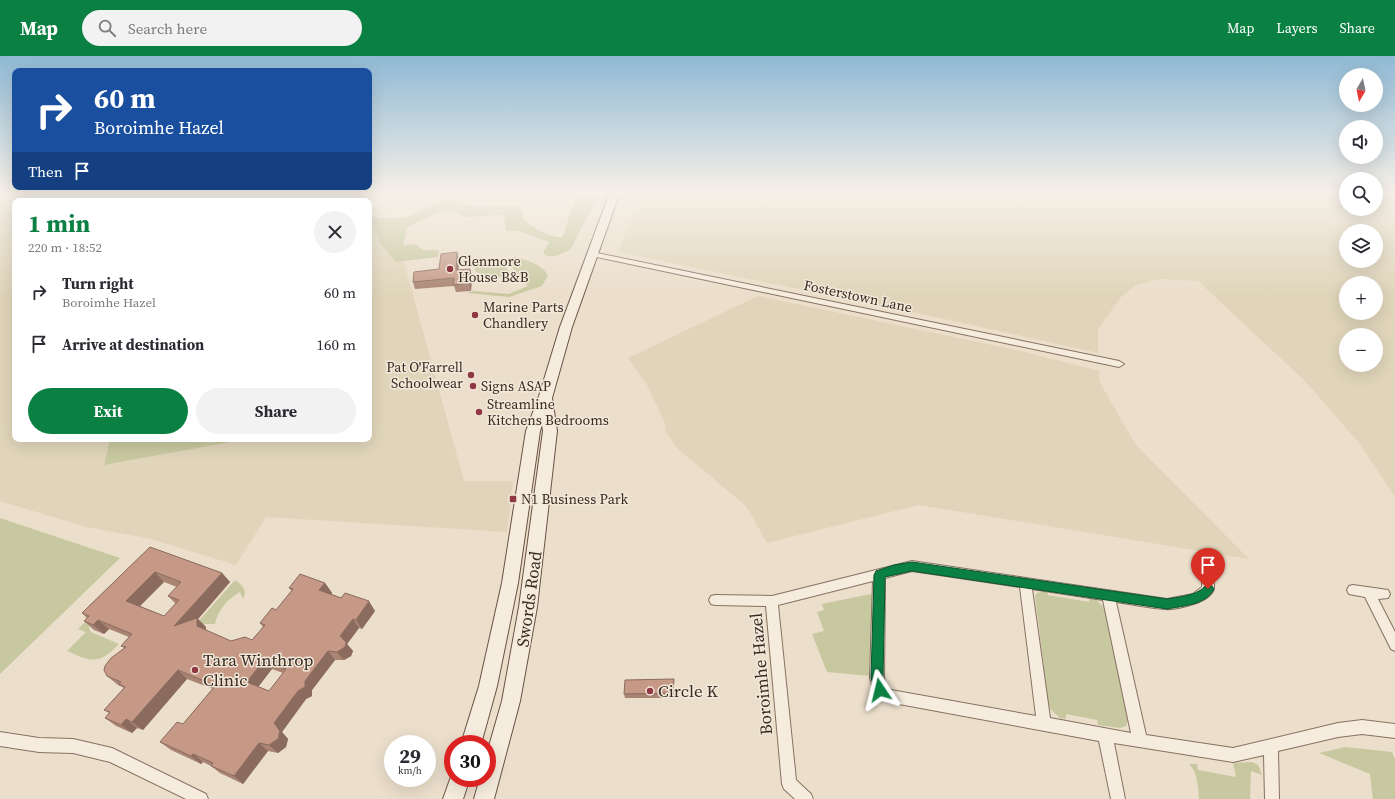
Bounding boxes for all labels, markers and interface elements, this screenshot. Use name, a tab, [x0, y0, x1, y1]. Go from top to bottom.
search box	[82, 10, 362, 46]
text: Map	[20, 15, 58, 41]
icon: search	[96, 17, 118, 39]
text: Search here	[128, 18, 207, 39]
text: Map	[1227, 18, 1254, 38]
text: Layers	[1276, 18, 1318, 38]
text: Share	[1340, 18, 1375, 38]
north arrow	[1339, 68, 1383, 112]
map controls	[1339, 68, 1383, 372]
text: 60 m	[94, 79, 156, 117]
icon: right	[28, 84, 80, 136]
text: Boroimhe Hazel	[94, 115, 224, 140]
button: sound	[1339, 120, 1383, 164]
icon: arrive	[71, 160, 93, 182]
text: Then	[28, 161, 63, 182]
button: search	[1339, 172, 1383, 216]
text: 1 min	[28, 207, 90, 240]
button: close	[314, 211, 356, 253]
button: layers	[1339, 224, 1383, 268]
text: 220 m · 18:52	[28, 239, 102, 256]
place label: Glenmore House B&B	[458, 251, 529, 287]
marker: Glenmore House B&B	[445, 264, 455, 274]
text: Turn right	[62, 273, 134, 294]
street label: Fosterstown Lane	[802, 275, 914, 317]
button: +	[1339, 276, 1383, 320]
icon: right	[28, 281, 50, 303]
text: 60 m	[324, 282, 356, 303]
text: Boroimhe Hazel	[62, 294, 156, 311]
place label: Marine Parts Chandlery	[483, 297, 564, 333]
marker: Marine Parts Chandlery	[470, 310, 480, 320]
button: −	[1339, 328, 1383, 372]
icon: arrive	[28, 333, 50, 355]
text: Arrive at destination	[62, 334, 204, 355]
text: 160 m	[316, 334, 356, 355]
place label: Pat O'Farrell Schoolwear	[386, 357, 463, 393]
marker: Pat O'Farrell Schoolwear	[466, 370, 476, 380]
place label: Signs ASAP	[481, 376, 551, 396]
marker: Signs ASAP	[468, 381, 478, 391]
button: Exit	[28, 388, 188, 434]
button: Share	[196, 388, 356, 434]
place label: Streamline Kitchens Bedrooms	[487, 394, 609, 430]
marker: Streamline Kitchens Bedrooms	[474, 407, 484, 417]
place label: N1 Business Park	[521, 489, 629, 509]
marker: N1 Business Park	[508, 494, 518, 504]
pin	[1191, 548, 1225, 589]
street label: Swords Road	[510, 549, 548, 649]
icon: arrive	[1197, 554, 1219, 576]
street label: Boroimhe Hazel	[744, 612, 778, 736]
place label: Tara Winthrop Clinic	[203, 648, 313, 692]
marker: Tara Winthrop Clinic	[190, 665, 200, 675]
position arrow	[859, 669, 901, 711]
place label: Circle K	[658, 679, 719, 703]
marker: Circle K	[645, 686, 655, 696]
speed limit sign: 30	[444, 735, 496, 787]
text: 29	[399, 742, 421, 770]
text: km/h	[398, 764, 422, 777]

